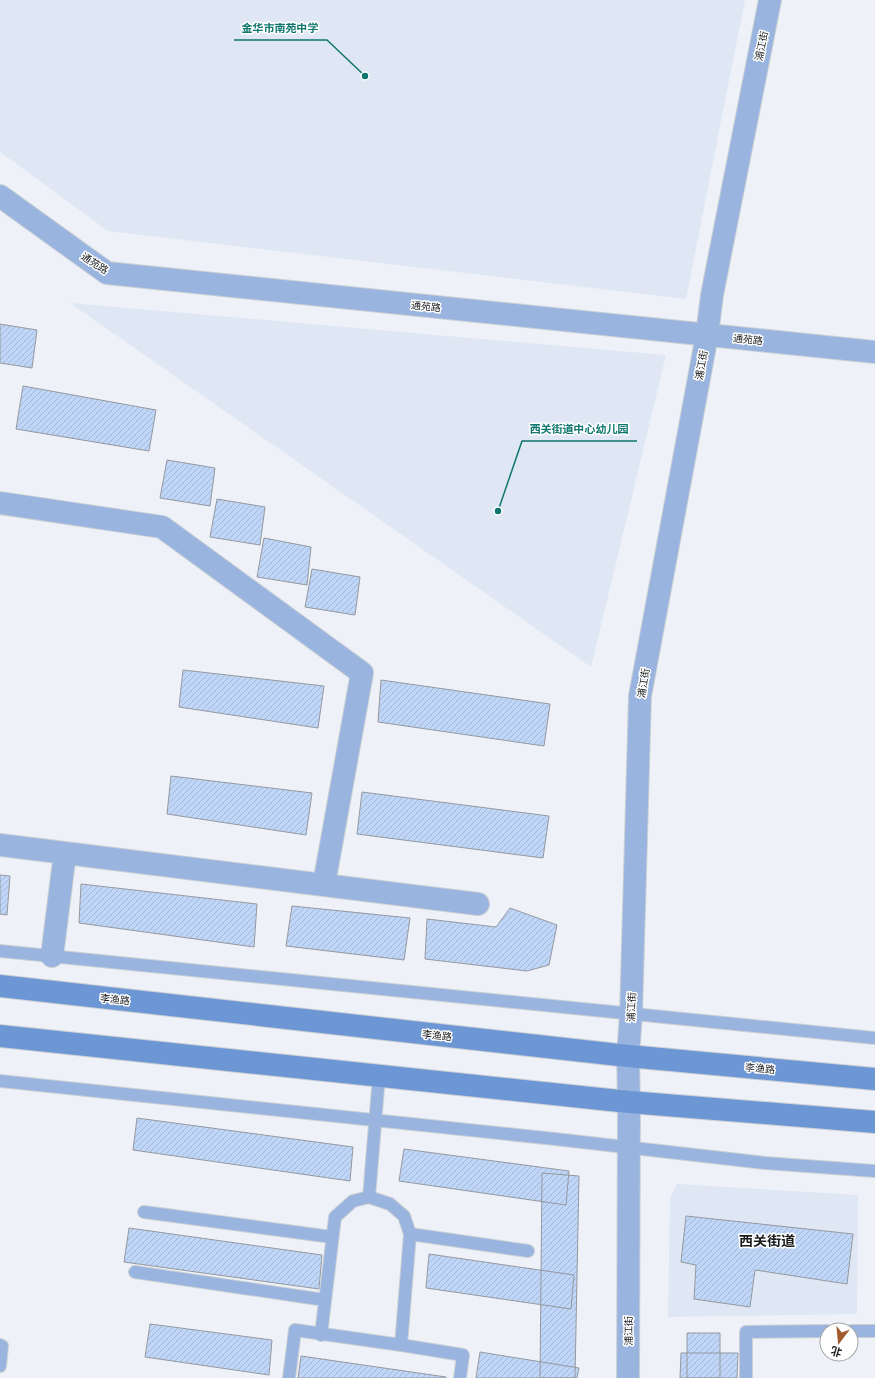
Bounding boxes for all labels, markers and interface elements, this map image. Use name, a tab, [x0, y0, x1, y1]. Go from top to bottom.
callout: 金华市南苑中学	[234, 17, 327, 40]
text: 金华市南苑中学	[242, 22, 319, 35]
street label: 浦江街	[752, 30, 771, 62]
street label: 通苑路	[79, 250, 111, 277]
street label: 通苑路	[410, 298, 442, 315]
street label: 通苑路	[732, 331, 764, 348]
street label: 浦江街	[692, 349, 710, 381]
callout: 西关街道中心幼儿园	[522, 418, 637, 441]
text: 西关街道中心幼儿园	[530, 423, 629, 436]
street label: 浦江街	[635, 667, 652, 699]
street label: 李渔路	[99, 991, 131, 1008]
street label: 浦江街	[624, 992, 639, 1022]
street label: 李渔路	[421, 1027, 453, 1044]
street label: 李渔路	[744, 1061, 775, 1076]
district label: 西关街道	[739, 1233, 795, 1250]
street label: 浦江街	[622, 1316, 635, 1346]
north arrow	[819, 1322, 859, 1362]
text: 北	[829, 1343, 843, 1359]

